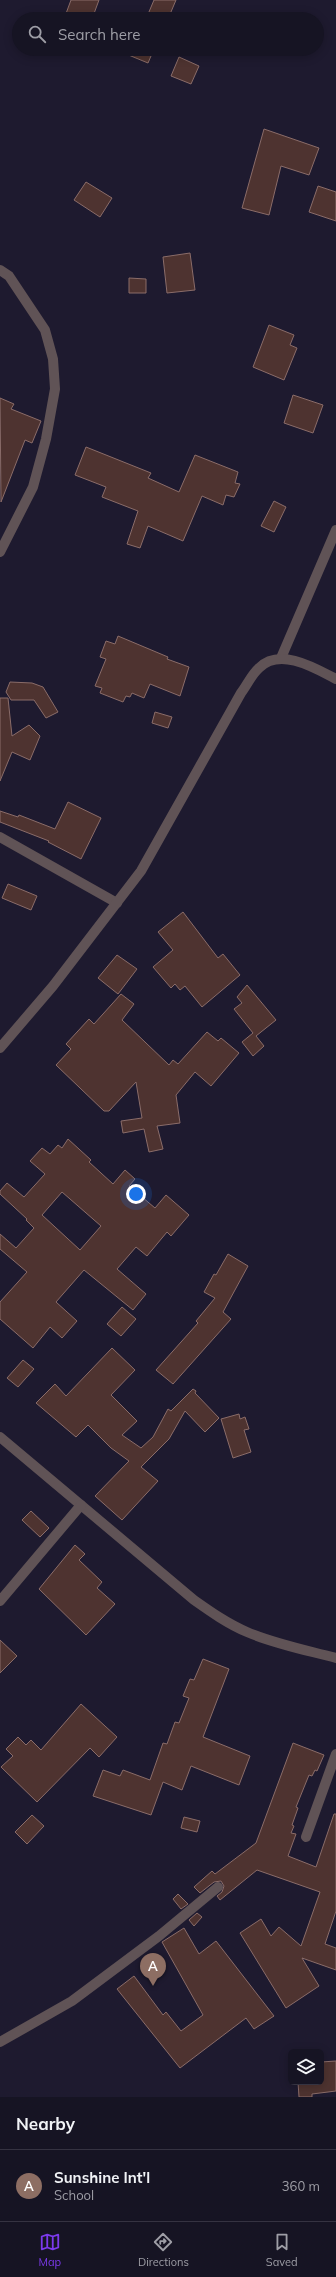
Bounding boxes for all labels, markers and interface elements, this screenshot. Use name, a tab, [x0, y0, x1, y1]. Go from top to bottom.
search box	[12, 12, 324, 56]
icon: search	[26, 23, 48, 45]
text: Search here	[58, 25, 140, 44]
your location	[126, 1184, 146, 1204]
pin: A	[140, 1953, 166, 1986]
map controls	[288, 2049, 324, 2085]
button: layers	[288, 2049, 324, 2085]
text: Nearby	[16, 2113, 75, 2134]
text: Sunshine Int'l	[54, 2168, 150, 2187]
text: A	[24, 2178, 34, 2194]
text: 360 m	[282, 2178, 320, 2194]
text: School	[54, 2187, 94, 2203]
tab: Map	[38, 2231, 61, 2269]
tab: Directions	[138, 2231, 189, 2269]
tab: Saved	[266, 2231, 298, 2269]

